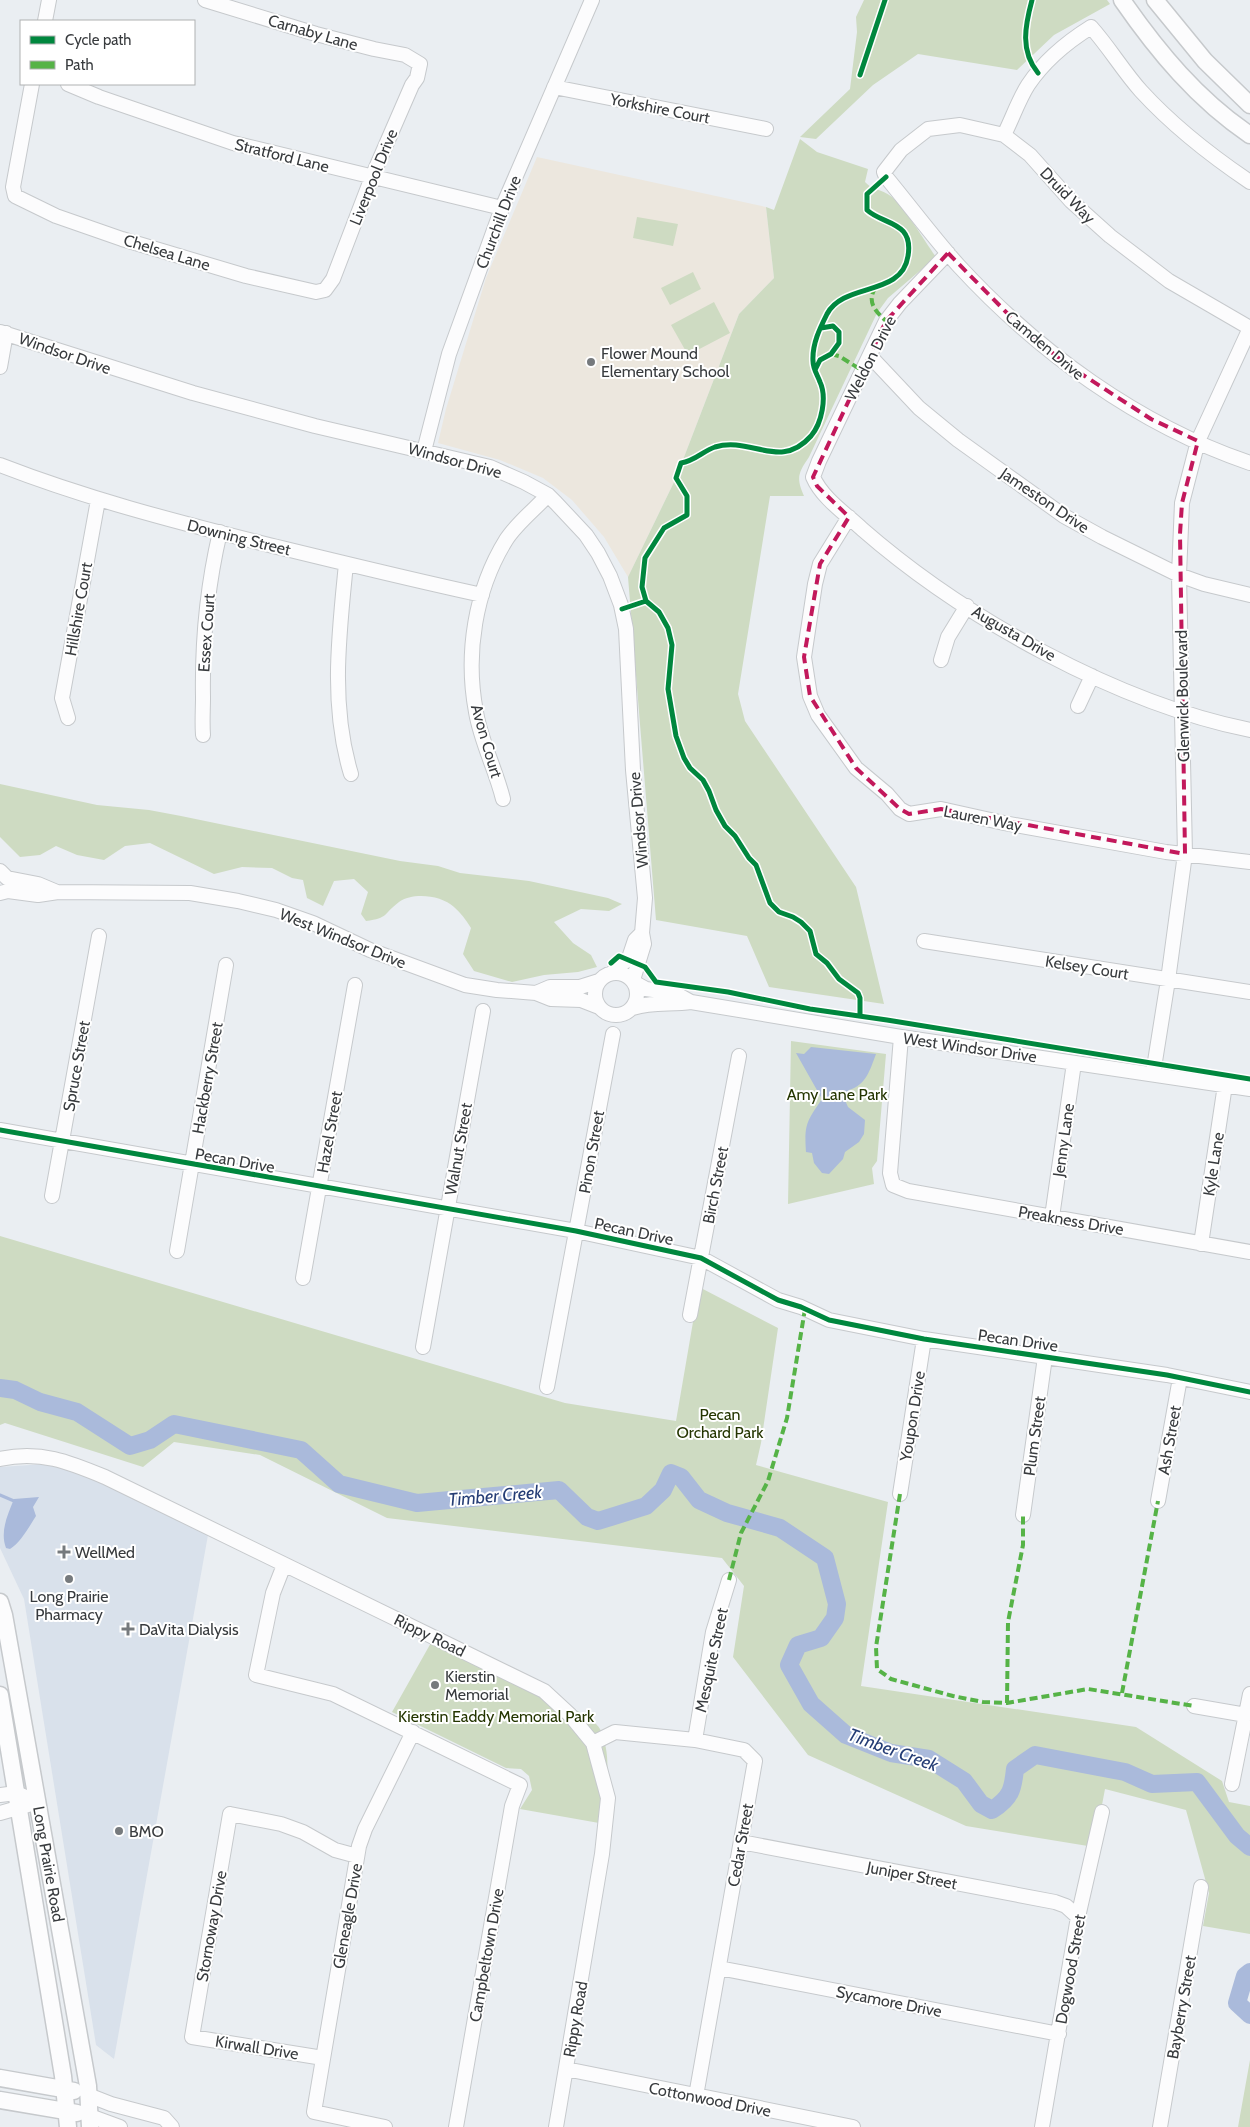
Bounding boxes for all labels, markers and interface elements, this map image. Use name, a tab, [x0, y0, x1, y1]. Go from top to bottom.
street label: Carnaby Lane	[266, 11, 360, 54]
legend	[20, 20, 195, 85]
text: Cycle path	[65, 31, 131, 49]
text: Path	[65, 56, 94, 74]
street label: Yorkshire Court	[607, 89, 712, 128]
street label: Liverpool Drive	[346, 126, 401, 228]
street label: Stratford Lane	[233, 135, 331, 176]
street label: Druid Way	[1036, 163, 1099, 227]
street label: Churchill Drive	[472, 173, 525, 271]
street label: Chelsea Lane	[121, 230, 212, 275]
street label: Camden Drive	[1001, 307, 1088, 384]
street label: Weldon Drive	[841, 313, 900, 404]
street label: Windsor Drive	[16, 329, 113, 378]
place label: Flower Mound Elementary School	[601, 344, 729, 381]
marker: Flower Mound Elementary School	[585, 356, 597, 368]
street label: Windsor Drive	[406, 439, 504, 482]
street label: Jameston Drive	[996, 463, 1093, 537]
street label: Downing Street	[185, 515, 293, 560]
street label: Hillshire Court	[61, 560, 96, 657]
street label: Essex Court	[194, 593, 219, 673]
street label: Augusta Drive	[968, 602, 1059, 665]
street label: Glenwick Boulevard	[1172, 630, 1193, 762]
street label: Avon Court	[467, 702, 506, 781]
street label: Windsor Drive	[625, 771, 652, 869]
street label: Lauren Way	[942, 802, 1024, 835]
street label: West Windsor Drive	[277, 904, 409, 972]
street label: Kelsey Court	[1044, 952, 1131, 984]
street label: Spruce Street	[59, 1019, 94, 1113]
street label: Hackberry Street	[188, 1020, 227, 1135]
street label: West Windsor Drive	[902, 1029, 1038, 1066]
park label: Amy Lane Park	[787, 1085, 888, 1104]
street label: Hazel Street	[313, 1089, 346, 1175]
street label: Walnut Street	[441, 1101, 476, 1197]
street label: Jenny Lane	[1049, 1102, 1078, 1179]
street label: Pinon Street	[575, 1109, 608, 1195]
street label: Kyle Lane	[1199, 1131, 1228, 1197]
street label: Pecan Drive	[194, 1144, 276, 1177]
street label: Birch Street	[699, 1144, 732, 1225]
street label: Preakness Drive	[1017, 1202, 1125, 1239]
street label: Pecan Drive	[593, 1214, 675, 1249]
street label: Pecan Drive	[977, 1325, 1059, 1356]
street label: Youpon Drive	[896, 1370, 929, 1464]
street label: Plum Street	[1020, 1395, 1050, 1477]
street label: Ash Street	[1154, 1403, 1185, 1476]
park label: Pecan Orchard Park	[677, 1405, 764, 1442]
water label: Timber Creek	[447, 1481, 544, 1511]
place label: WellMed	[75, 1543, 135, 1562]
marker: WellMed	[57, 1545, 71, 1559]
marker: Long Prairie Pharmacy	[63, 1573, 75, 1585]
place label: Long Prairie Pharmacy	[30, 1587, 108, 1624]
street label: Mesquite Street	[691, 1605, 732, 1714]
street label: Rippy Road	[391, 1610, 469, 1661]
place label: DaVita Dialysis	[139, 1620, 239, 1639]
marker: DaVita Dialysis	[121, 1622, 135, 1636]
place label: Kierstin Memorial	[445, 1667, 509, 1704]
marker: Kierstin Memorial	[429, 1679, 441, 1691]
park label: Kierstin Eaddy Memorial Park	[398, 1707, 595, 1726]
water label: Timber Creek	[845, 1724, 942, 1777]
street label: Cedar Street	[724, 1801, 757, 1888]
street label: Long Prairie Road	[29, 1805, 68, 1923]
place label: BMO	[129, 1822, 164, 1841]
marker: BMO	[113, 1825, 125, 1837]
street label: Juniper Street	[864, 1857, 959, 1894]
street label: Gleneagle Drive	[329, 1862, 366, 1970]
street label: Stornoway Drive	[192, 1869, 231, 1983]
street label: Campbeltown Drive	[465, 1887, 508, 2023]
street label: Dogwood Street	[1051, 1912, 1090, 2025]
street label: Bayberry Street	[1163, 1953, 1200, 2060]
street label: Rippy Road	[559, 1980, 592, 2059]
street label: Sycamore Drive	[834, 1982, 943, 2021]
street label: Kirwall Drive	[214, 2032, 300, 2063]
street label: Cottonwood Drive	[647, 2078, 773, 2121]

